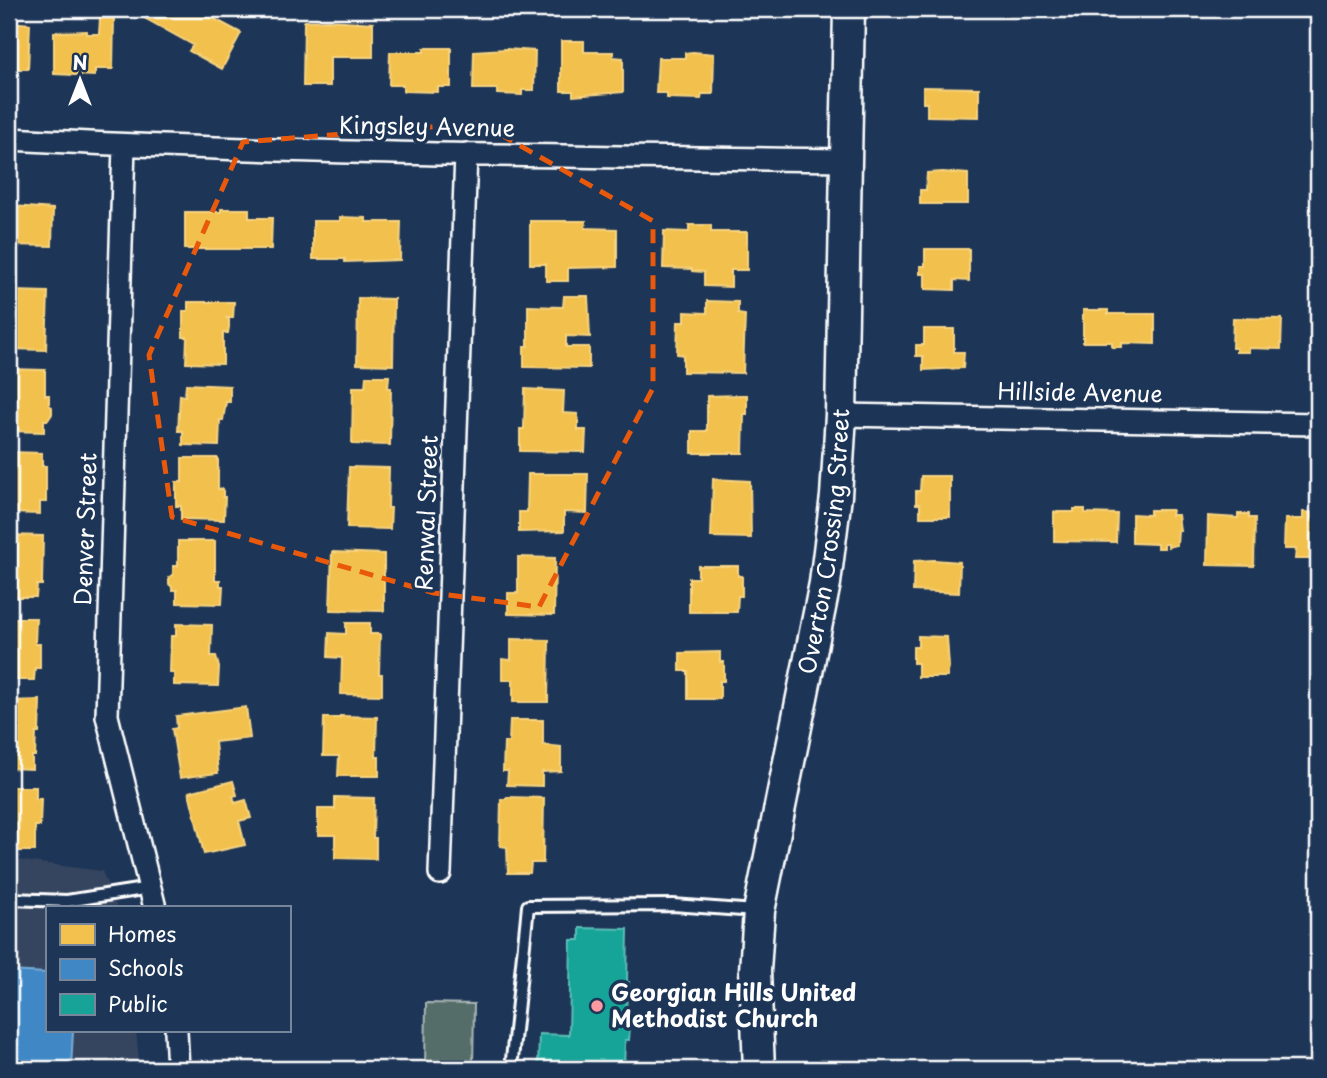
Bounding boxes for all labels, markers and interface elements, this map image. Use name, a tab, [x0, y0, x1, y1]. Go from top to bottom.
north arrow	[46, 46, 116, 116]
text: N	[72, 48, 88, 76]
street label: Kingsley Avenue	[339, 106, 516, 145]
street label: Hillside Avenue	[997, 373, 1163, 410]
street label: Overton Crossing Street	[788, 408, 857, 677]
street label: Renwal Street	[405, 434, 446, 591]
street label: Denver Street	[64, 452, 105, 606]
legend	[46, 906, 290, 1032]
text: Homes	[108, 917, 176, 949]
text: Schools	[108, 951, 184, 983]
place label: Georgian Hills United Methodist Church	[611, 974, 856, 1035]
text: Public	[108, 987, 168, 1019]
marker: Georgian Hills United Methodist Church	[589, 998, 605, 1014]

